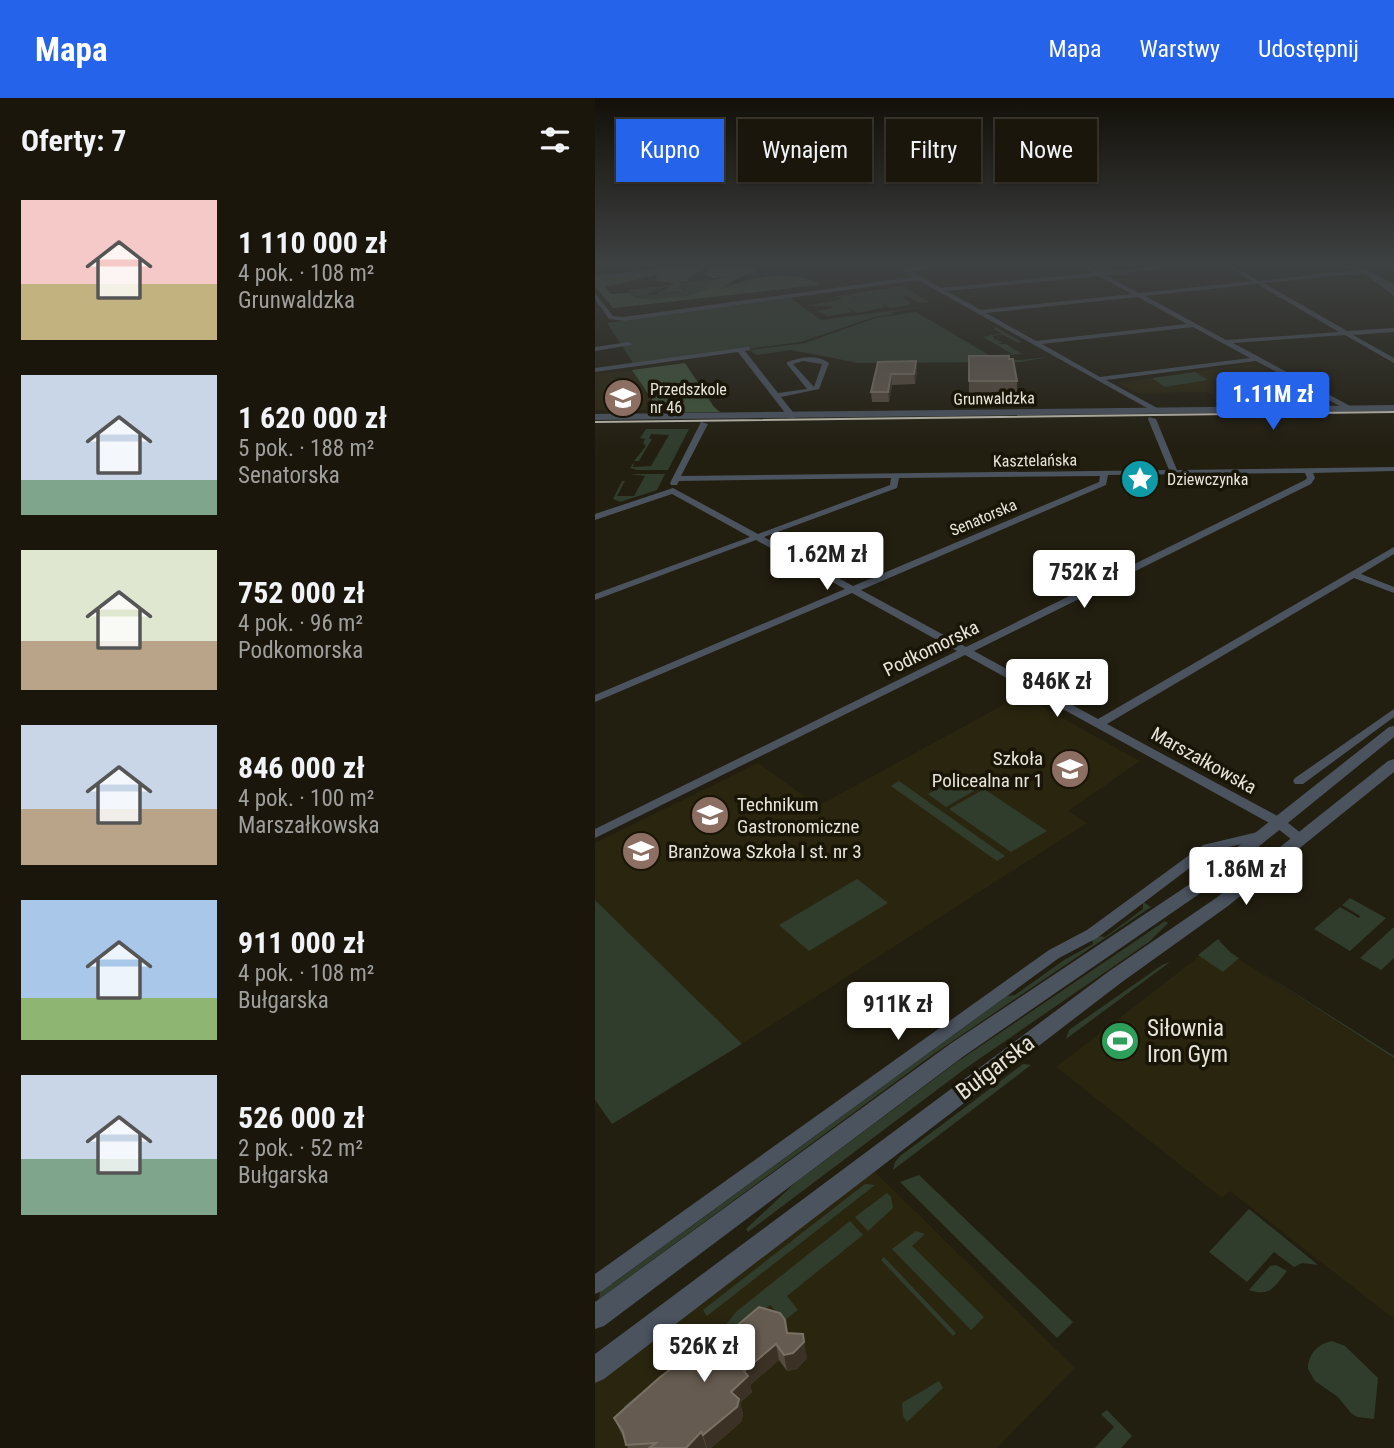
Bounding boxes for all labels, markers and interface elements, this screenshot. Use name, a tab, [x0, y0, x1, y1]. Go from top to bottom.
text: Mapa	[35, 30, 107, 69]
text: Mapa	[1049, 35, 1102, 63]
text: Warstwy	[1140, 35, 1220, 63]
text: Udostępnij	[1258, 35, 1359, 63]
chip: Kupno	[616, 119, 724, 182]
chip: Wynajem	[738, 119, 872, 182]
chip: Filtry	[886, 119, 981, 182]
chip: Nowe	[995, 119, 1097, 182]
icon: filters	[536, 121, 574, 159]
text: Oferty: 7	[21, 123, 126, 158]
text: 1 110 000 zł	[238, 225, 387, 260]
icon: home	[77, 228, 161, 312]
text: 4 pok. · 108 m²	[238, 260, 374, 287]
text: Grunwaldzka	[238, 287, 355, 314]
pin: 1.11M zł	[1201, 372, 1345, 432]
school or university icon: Przedszkole nr 46	[602, 377, 644, 419]
place label: Przedszkole nr 46	[650, 380, 727, 417]
text: 1.11M zł	[1232, 381, 1314, 408]
street label: Grunwaldzka	[953, 388, 1035, 409]
text: 1 620 000 zł	[238, 400, 387, 435]
icon: home	[77, 403, 161, 487]
text: 5 pok. · 188 m²	[238, 435, 374, 462]
street label: Kasztelańska	[993, 450, 1077, 471]
place icon: Dziewczynka	[1119, 458, 1161, 500]
text: Senatorska	[238, 462, 340, 489]
place label: Dziewczynka	[1167, 470, 1248, 489]
street label: Senatorska	[947, 495, 1020, 540]
pin: 1.62M zł	[755, 532, 899, 592]
text: 1.62M zł	[786, 541, 868, 568]
pin: 752K zł	[1019, 550, 1149, 610]
text: 752K zł	[1049, 559, 1119, 586]
text: 752 000 zł	[238, 575, 365, 610]
icon: home	[77, 578, 161, 662]
text: 4 pok. · 96 m²	[238, 610, 363, 637]
street label: Podkomorska	[880, 615, 983, 681]
text: Podkomorska	[238, 637, 363, 664]
pin: 846K zł	[992, 660, 1122, 719]
text: 846K zł	[1022, 668, 1092, 695]
street label: Marszałkowska	[1147, 722, 1260, 799]
place label: Szkoła Policealna nr 1	[932, 747, 1043, 792]
school or university icon: Szkoła Policealna nr 1	[1049, 748, 1091, 790]
text: 846 000 zł	[238, 750, 365, 785]
icon: home	[77, 753, 161, 837]
text: 4 pok. · 100 m²	[238, 785, 374, 812]
place label: Technikum Gastronomiczne	[737, 793, 859, 838]
school or university icon: Technikum Gastronomiczne	[689, 794, 731, 836]
text: Marszałkowska	[238, 812, 380, 839]
school or university icon: Branżowa Szkoła I st. nr 3	[620, 830, 662, 872]
place label: Branżowa Szkoła I st. nr 3	[668, 840, 862, 863]
pin: 1.86M zł	[1174, 848, 1318, 907]
text: 1.86M zł	[1205, 856, 1287, 883]
text: 911 000 zł	[238, 925, 365, 960]
icon: home	[77, 928, 161, 1012]
text: 4 pok. · 108 m²	[238, 960, 374, 987]
pin: 911K zł	[833, 982, 963, 1042]
text: Bułgarska	[238, 987, 329, 1014]
text: 911K zł	[863, 991, 933, 1018]
place label: Siłownia Iron Gym	[1147, 1015, 1228, 1068]
sports icon: Siłownia Iron Gym	[1099, 1020, 1141, 1062]
street label: Bułgarska	[951, 1029, 1040, 1105]
text: 526 000 zł	[238, 1100, 365, 1135]
icon: home	[77, 1103, 161, 1187]
text: 2 pok. · 52 m²	[238, 1135, 363, 1162]
text: Bułgarska	[238, 1162, 329, 1189]
pin: 526K zł	[639, 1324, 769, 1384]
text: 526K zł	[669, 1333, 739, 1360]

